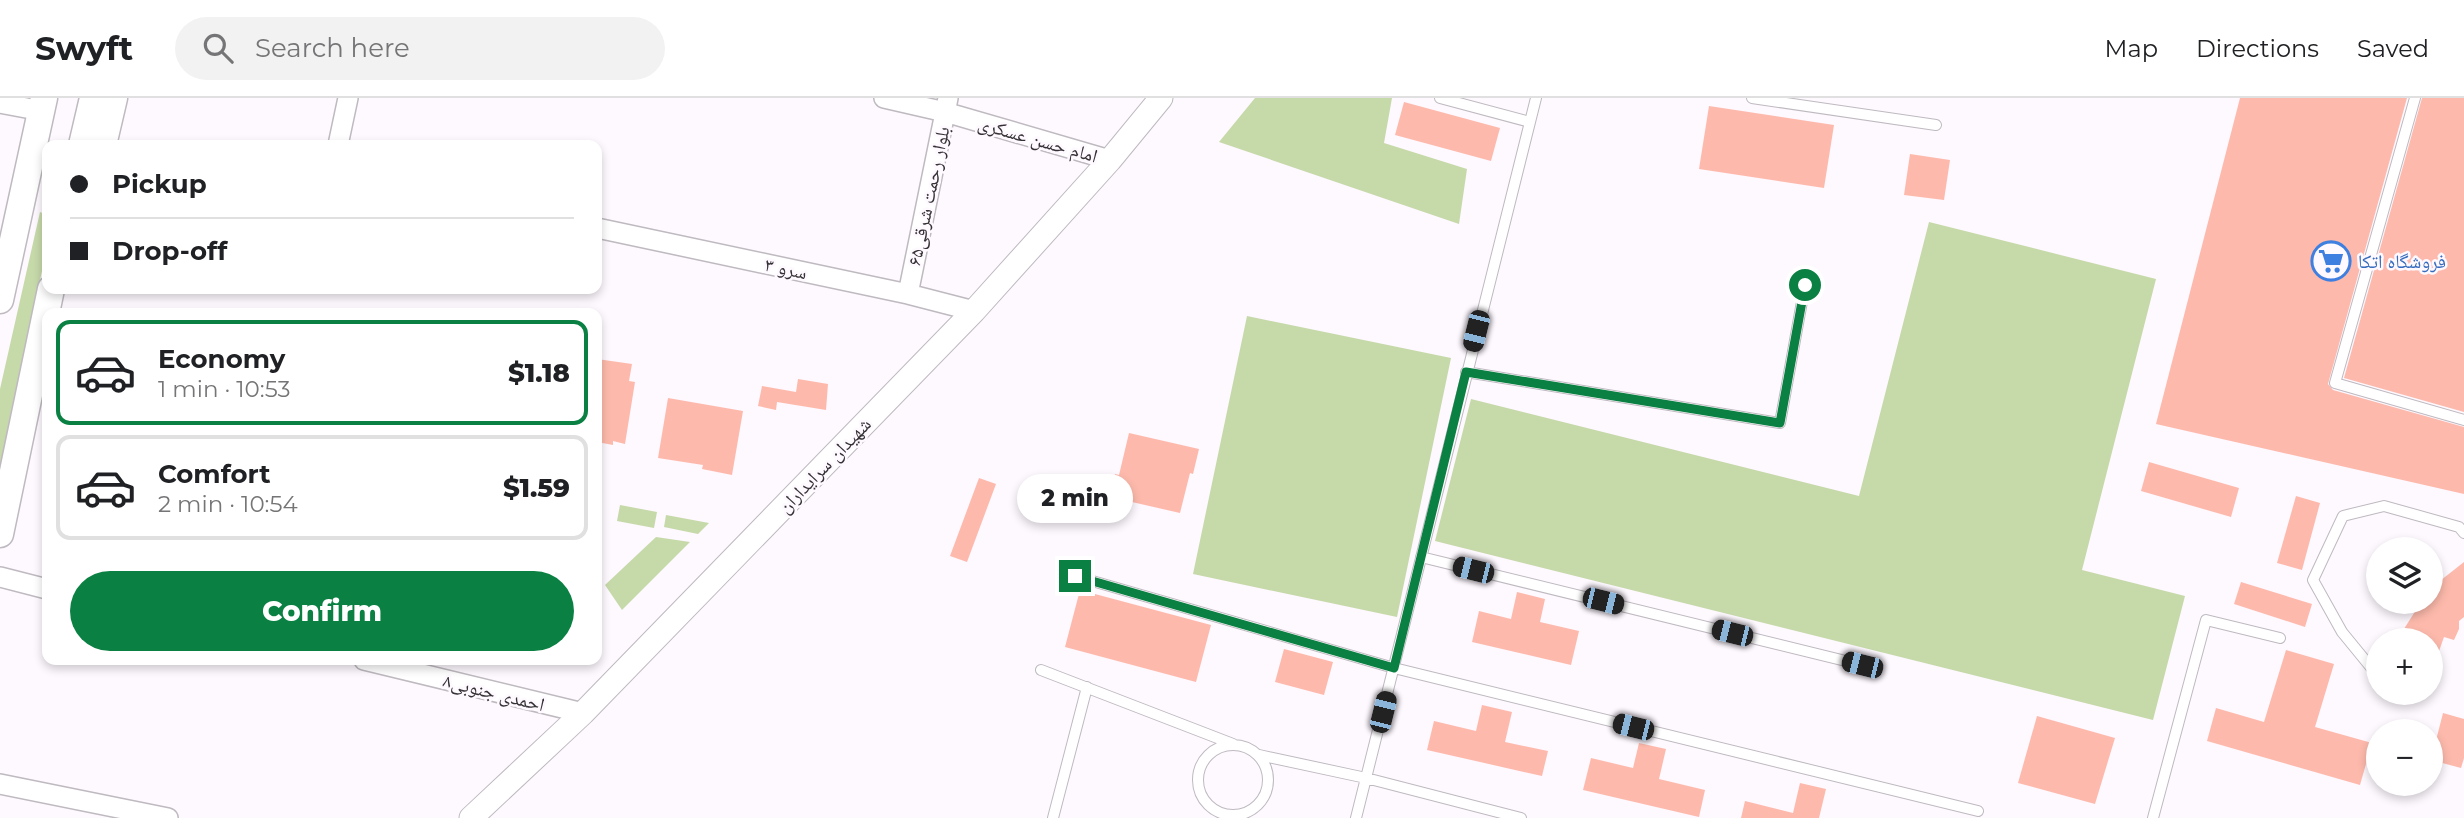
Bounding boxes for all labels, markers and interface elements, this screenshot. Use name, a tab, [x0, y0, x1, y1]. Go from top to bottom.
search box	[175, 17, 665, 80]
text: Swyft	[35, 28, 133, 68]
icon: search	[199, 29, 237, 67]
text: Search here	[255, 32, 410, 64]
text: Map	[2105, 34, 2158, 63]
text: Directions	[2196, 34, 2319, 63]
text: Saved	[2357, 34, 2429, 63]
street label: امام حسن عسکری	[975, 111, 1100, 169]
street label: بلوار رحمت شرقی۶۵	[903, 124, 954, 268]
text: Pickup	[112, 168, 207, 200]
text: Drop-off	[112, 235, 227, 267]
supermarket icon: فروشگاه اتکا	[2310, 240, 2352, 282]
place label: فروشگاه اتکا	[2358, 250, 2446, 273]
street label: سرو ۳	[763, 253, 809, 284]
route start	[1789, 269, 1821, 301]
car	[1461, 308, 1492, 354]
icon: car	[74, 341, 137, 404]
text: Economy	[158, 343, 285, 375]
text: $1.18	[508, 357, 570, 389]
text: 1 min · 10:53	[158, 375, 291, 403]
street label: شهیدان سرایداران	[773, 413, 876, 518]
icon: car	[74, 456, 137, 519]
text: Comfort	[158, 458, 270, 490]
text: $1.59	[503, 472, 570, 504]
callout: 2 min	[1017, 475, 1133, 524]
text: 2 min	[1041, 484, 1109, 512]
text: 2 min · 10:54	[158, 490, 298, 518]
map controls	[2366, 537, 2443, 796]
button: layers	[2366, 537, 2443, 614]
car	[1451, 555, 1496, 585]
route end	[1059, 560, 1091, 592]
button: Confirm	[70, 571, 574, 651]
car	[1581, 586, 1626, 616]
car	[1710, 618, 1755, 648]
button: +	[2366, 628, 2443, 705]
car	[1840, 650, 1885, 680]
street label: احمدی جنوبی۸	[441, 669, 547, 716]
car	[1368, 689, 1399, 735]
car	[1611, 712, 1656, 742]
button: −	[2366, 719, 2443, 796]

